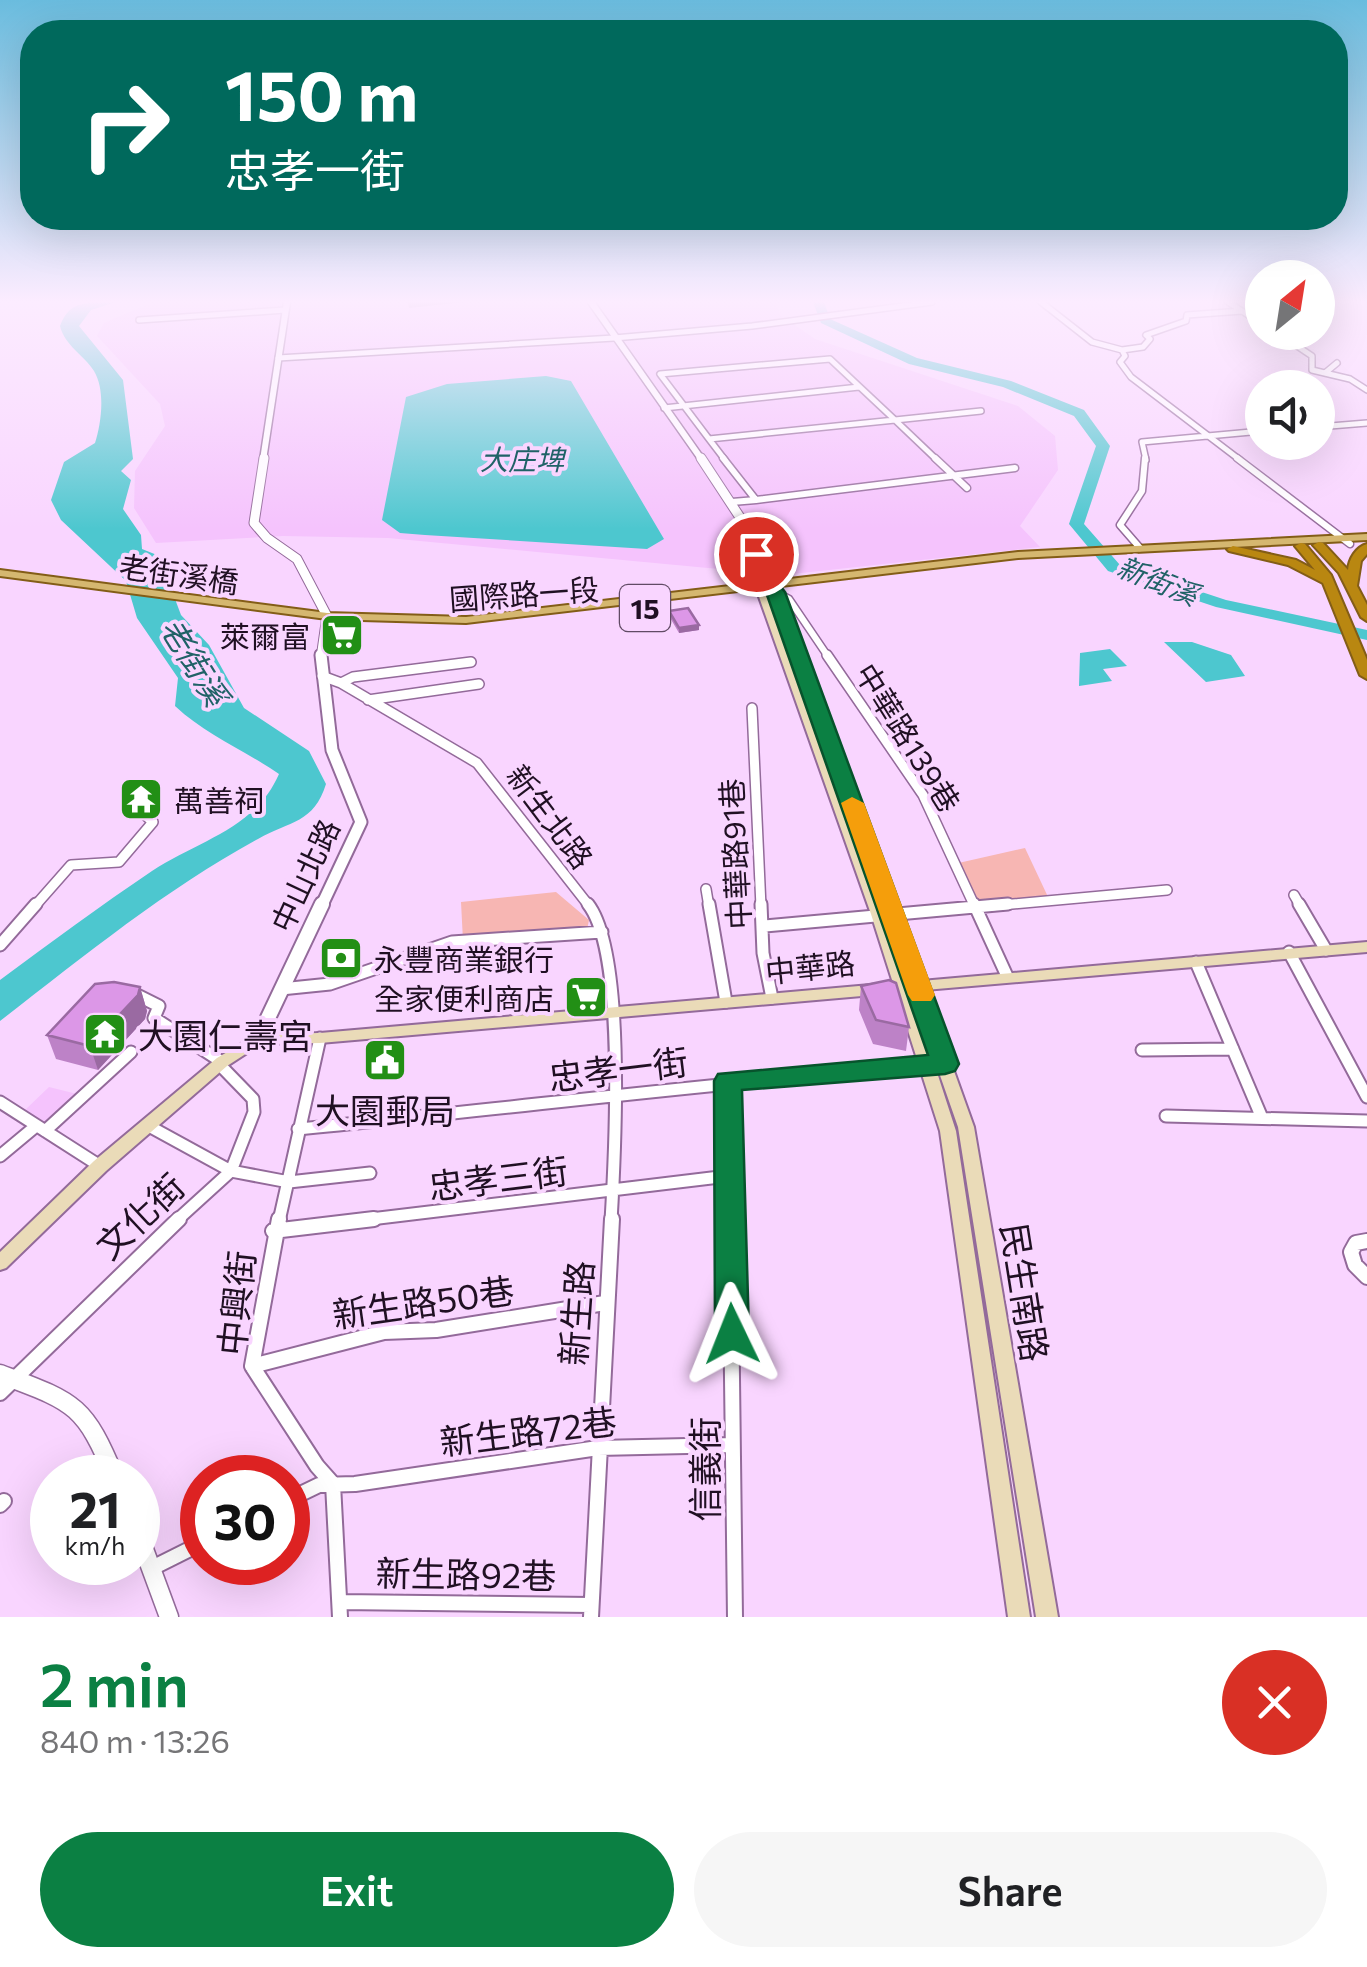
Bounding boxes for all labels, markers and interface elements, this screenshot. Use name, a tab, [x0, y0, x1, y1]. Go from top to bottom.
text: 150 m	[225, 50, 418, 135]
icon: right	[60, 60, 190, 190]
text: 忠孝一街	[225, 141, 405, 196]
north arrow	[1245, 260, 1335, 350]
map controls	[1245, 260, 1335, 460]
button: sound	[1245, 370, 1335, 460]
water label: 大庄埤	[480, 442, 567, 476]
pin	[714, 512, 799, 597]
icon: arrive	[729, 527, 784, 582]
street label: 老街溪橋	[117, 546, 241, 600]
water label: 新街溪	[1113, 549, 1207, 613]
street label: 國際路一段	[448, 569, 600, 617]
road number: 15	[620, 585, 670, 631]
water label: 老街溪	[153, 610, 240, 716]
supermarket icon: 萊爾富	[319, 612, 365, 658]
place label: 萊爾富	[220, 617, 310, 654]
street label: 中華路139巷	[849, 656, 969, 818]
street label: 新生北路	[500, 757, 602, 875]
temple icon: 萬善祠	[118, 776, 164, 822]
street label: 中華路91巷	[712, 778, 756, 930]
place label: 萬善祠	[174, 781, 264, 818]
street label: 中山北路	[262, 813, 346, 937]
bank icon: 永豐商業銀行	[318, 935, 364, 981]
place label: 永豐商業銀行	[374, 940, 554, 977]
street label: 中華路	[763, 943, 857, 989]
supermarket icon: 全家便利商店	[563, 974, 609, 1020]
place label: 全家便利商店	[374, 979, 554, 1016]
temple icon: 大園仁壽宮	[82, 1011, 128, 1057]
place label: 大園仁壽宮	[138, 1013, 313, 1056]
public building icon: 大園郵局	[362, 1037, 408, 1083]
street label: 忠孝一街	[546, 1038, 690, 1098]
place label: 大園郵局	[315, 1088, 455, 1131]
street label: 忠孝三街	[426, 1147, 570, 1207]
street label: 文化街	[86, 1163, 192, 1267]
street label: 民生南路	[994, 1219, 1058, 1365]
street label: 中興街	[208, 1249, 262, 1357]
street label: 新生路	[550, 1259, 600, 1367]
street label: 新生路50巷	[329, 1267, 517, 1335]
position arrow	[680, 1282, 784, 1386]
street label: 新生路72巷	[437, 1398, 619, 1462]
street label: 信義街	[682, 1416, 725, 1522]
speed limit sign: 30	[180, 1455, 310, 1585]
text: 21	[69, 1477, 121, 1538]
text: km/h	[65, 1530, 125, 1560]
street label: 新生路92巷	[375, 1550, 557, 1596]
text: 2 min	[40, 1646, 189, 1719]
button: close	[1222, 1650, 1327, 1755]
text: 840 m · 13:26	[40, 1720, 230, 1760]
button: Exit	[40, 1832, 674, 1947]
button: Share	[694, 1832, 1327, 1947]

